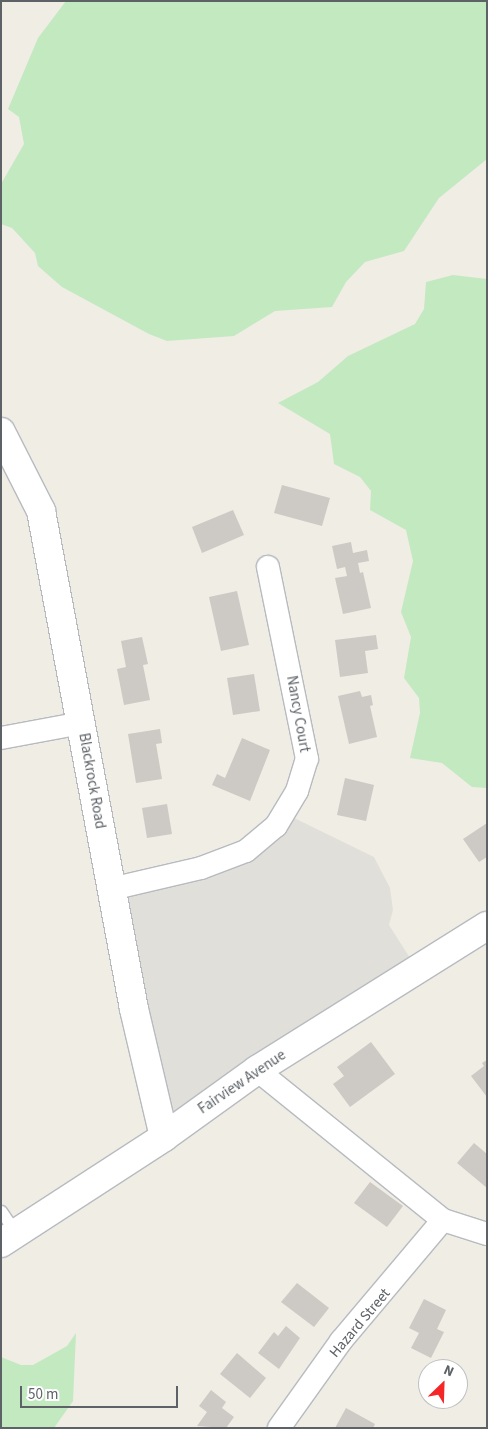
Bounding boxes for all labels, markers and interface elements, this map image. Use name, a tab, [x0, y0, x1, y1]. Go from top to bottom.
street label: Nancy Court	[282, 674, 314, 754]
street label: Blackrock Road	[75, 732, 109, 830]
street label: Fairview Avenue	[195, 1046, 289, 1118]
street label: Hazard Street	[326, 1285, 394, 1361]
north arrow	[418, 1359, 468, 1409]
text: N	[440, 1360, 457, 1382]
scale bar	[22, 1376, 180, 1408]
text: 50 m	[28, 1384, 58, 1405]

